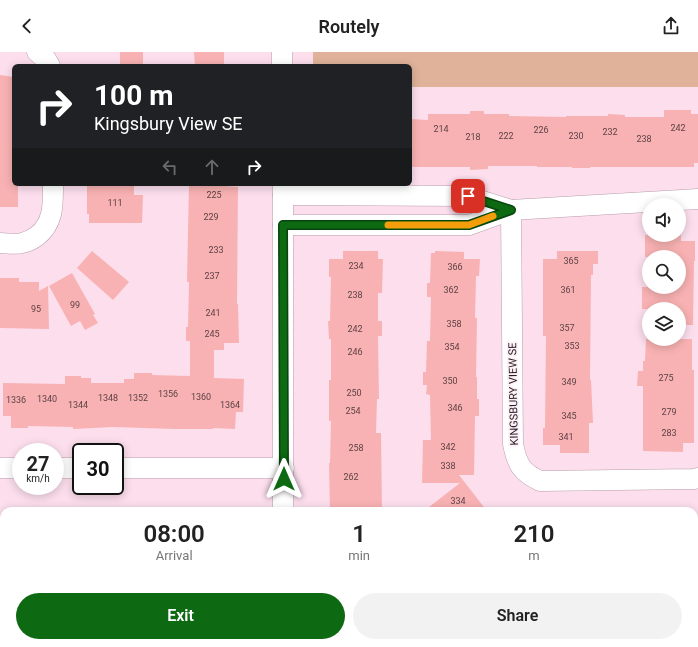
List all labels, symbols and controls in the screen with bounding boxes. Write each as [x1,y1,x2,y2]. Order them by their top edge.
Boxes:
icon: back [16,15,38,37]
icon: share [660,15,682,37]
text: Routely [318,16,380,37]
text: 100 m [94,79,173,112]
icon: right [28,80,80,132]
text: Kingsbury View SE [94,113,243,134]
house number: 242 [670,123,686,133]
house number: 214 [433,124,449,134]
house number: 226 [533,125,549,135]
house number: 232 [602,127,618,137]
house number: 222 [498,131,514,141]
house number: 230 [568,131,584,141]
house number: 218 [465,132,481,142]
house number: 238 [636,134,652,144]
icon: left [159,156,181,178]
icon: ahead [201,156,223,178]
icon: right [243,156,265,178]
pin [451,179,485,213]
icon: arrive [457,185,479,207]
house number: 225 [206,190,222,200]
house number: 111 [107,198,123,208]
map controls [642,198,686,346]
button: sound [642,198,686,242]
house number: 229 [203,212,219,222]
house number: 233 [208,245,224,255]
button: search [642,250,686,294]
house number: 365 [563,256,579,266]
house number: 234 [348,261,364,271]
house number: 366 [447,262,463,272]
house number: 237 [204,271,220,281]
house number: 362 [443,285,459,295]
house number: 361 [560,285,576,295]
house number: 238 [347,290,363,300]
house number: 99 [70,300,80,310]
button: layers [642,302,686,346]
house number: 95 [31,304,41,314]
house number: 241 [205,308,221,318]
house number: 358 [446,319,462,329]
house number: 357 [559,323,575,333]
house number: 242 [347,324,363,334]
house number: 245 [204,329,220,339]
house number: 353 [564,341,580,351]
house number: 354 [444,342,460,352]
street label: KINGSBURY VIEW SE [506,342,521,446]
house number: 246 [347,347,363,357]
house number: 275 [658,373,674,383]
house number: 350 [442,376,458,386]
house number: 349 [561,377,577,387]
house number: 250 [346,388,362,398]
house number: 1356 [158,389,178,399]
house number: 1360 [191,392,211,402]
house number: 1348 [98,393,118,403]
house number: 1352 [128,393,148,403]
house number: 1340 [37,394,57,404]
house number: 1336 [6,395,26,405]
house number: 1344 [68,400,88,410]
house number: 1364 [220,400,240,410]
house number: 346 [447,403,463,413]
house number: 254 [345,406,361,416]
house number: 279 [661,407,677,417]
house number: 345 [561,411,577,421]
house number: 283 [661,428,677,438]
house number: 341 [558,432,574,442]
house number: 342 [440,442,456,452]
speed limit sign: 30 [72,443,124,495]
house number: 258 [348,443,364,453]
text: 27 [27,452,49,476]
position arrow [263,458,305,500]
house number: 338 [440,461,456,471]
house number: 262 [343,472,359,482]
text: km/h [26,473,50,484]
house number: 334 [450,496,466,506]
text: 08:00 [143,520,205,548]
text: 1 [352,520,366,548]
text: 210 [513,520,555,548]
text: Arrival [156,548,193,563]
text: min [348,548,370,563]
text: m [528,548,540,563]
button: Exit [16,593,345,639]
button: Share [353,593,682,639]

